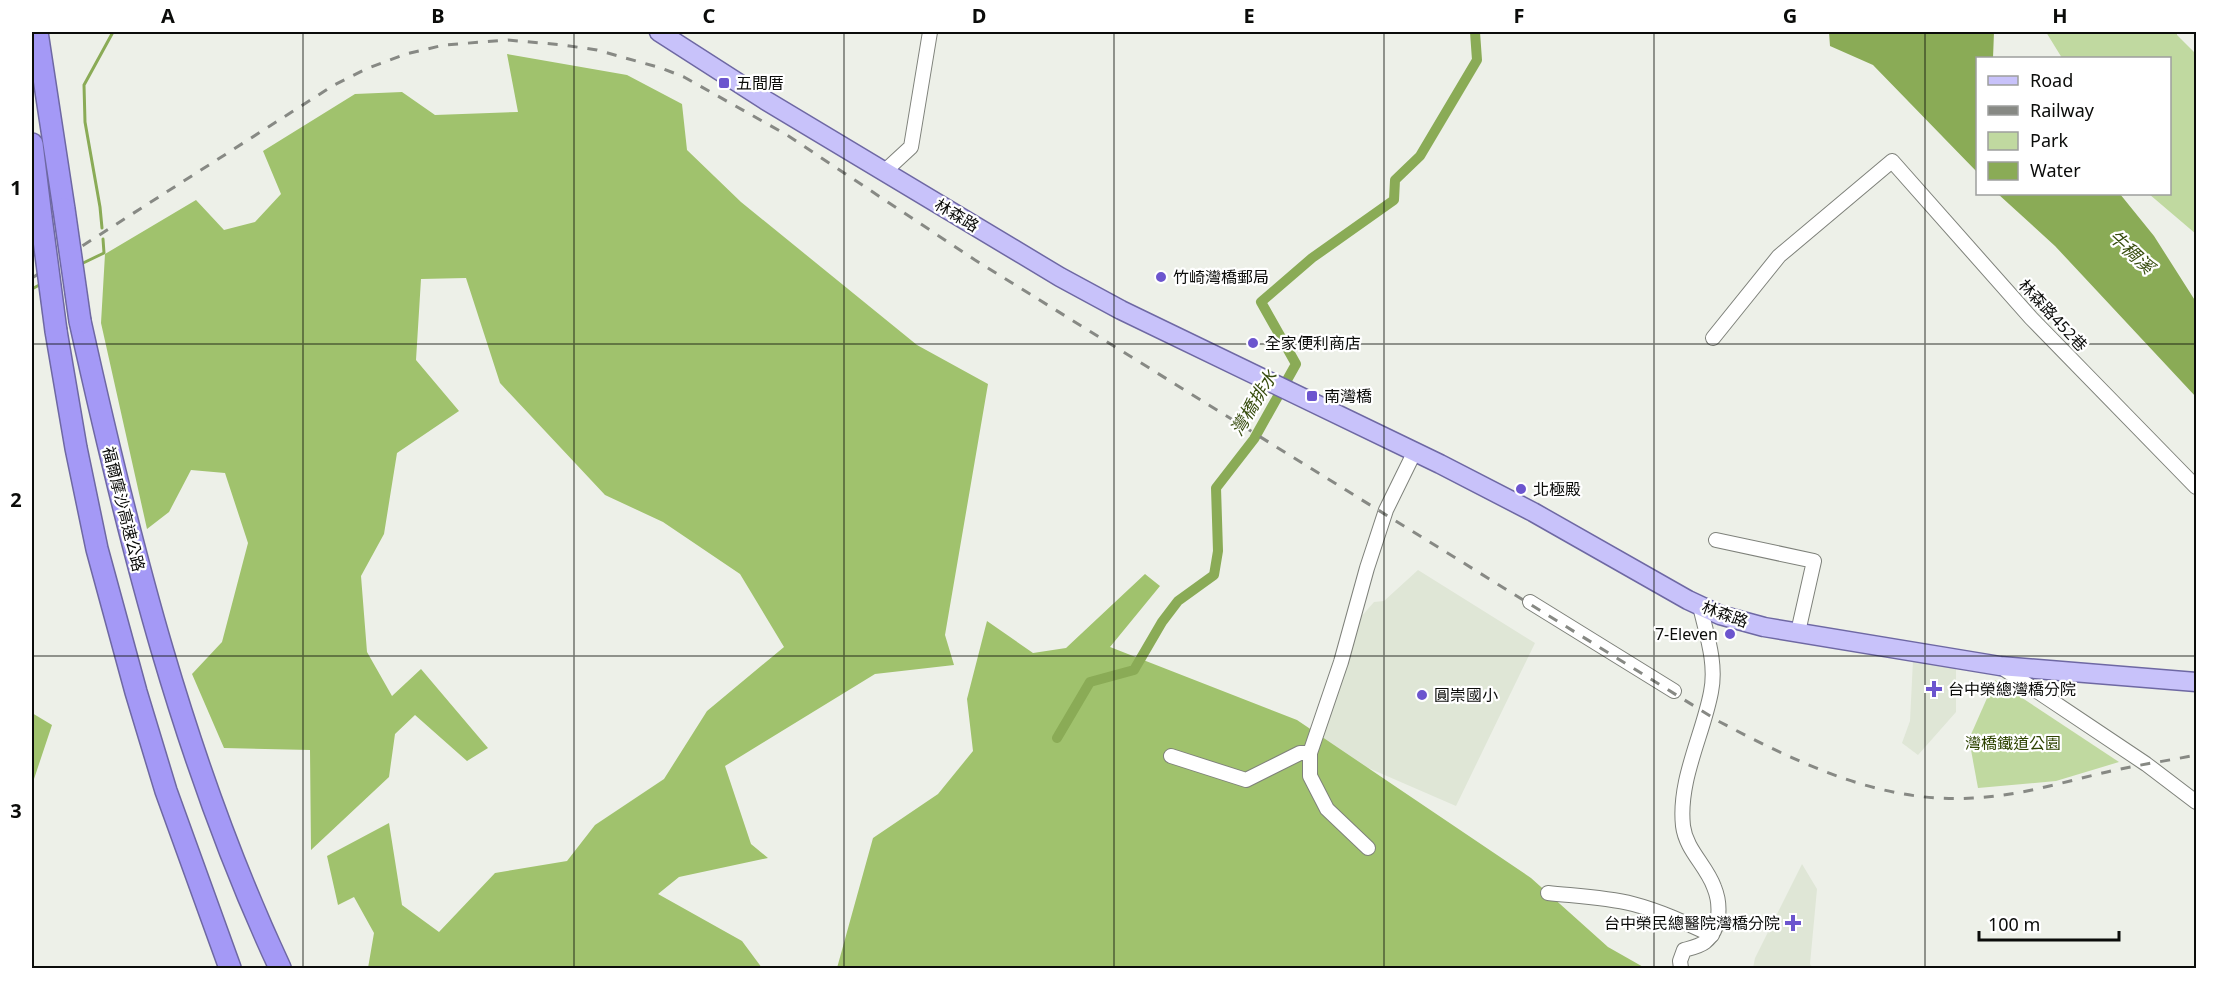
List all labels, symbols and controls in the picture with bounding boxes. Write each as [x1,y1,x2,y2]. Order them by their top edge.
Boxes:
text: A [161,2,175,29]
text: B [431,2,445,29]
text: C [703,2,716,29]
text: D [972,2,986,29]
text: E [1243,2,1255,29]
text: F [1514,2,1524,29]
text: G [1783,2,1797,29]
text: H [2052,2,2068,29]
legend [1976,57,2171,195]
text: Road [2030,68,2073,92]
place label: 五間厝 [736,72,784,94]
marker: 五間厝 [717,76,731,90]
text: Railway [2030,98,2095,122]
text: Park [2030,128,2068,152]
text: Water [2030,158,2081,182]
text: 1 [10,174,22,201]
street label: 林森路 [931,193,983,237]
water label: 牛稠溪 [2104,224,2162,281]
place label: 竹崎灣橋郵局 [1173,266,1269,288]
marker: 竹崎灣橋郵局 [1154,270,1168,284]
street label: 林森路452巷 [2014,274,2092,356]
place label: 全家便利商店 [1265,332,1361,354]
marker: 全家便利商店 [1246,336,1260,350]
water label: 灣橋排水 [1224,365,1282,440]
place label: 南灣橋 [1324,385,1372,407]
marker: 南灣橋 [1305,389,1319,403]
street label: 福爾摩沙高速公路 [98,444,150,574]
place label: 北極殿 [1533,478,1581,500]
marker: 北極殿 [1514,482,1528,496]
text: 2 [10,486,22,513]
street label: 林森路 [1699,595,1751,633]
place label: 7-Eleven [1655,623,1718,645]
marker: 7-Eleven [1723,627,1737,641]
place label: 台中榮總灣橋分院 [1948,678,2076,700]
marker: 台中榮總灣橋分院 [1925,680,1943,698]
place label: 圓崇國小 [1434,684,1498,706]
marker: 圓崇國小 [1415,688,1429,702]
park label: 灣橋鐵道公園 [1965,732,2061,754]
text: 3 [10,797,22,824]
scale bar [1979,904,2118,942]
place label: 台中榮民總醫院灣橋分院 [1604,912,1780,934]
text: 100 m [1988,912,2040,936]
marker: 台中榮民總醫院灣橋分院 [1784,914,1802,932]

